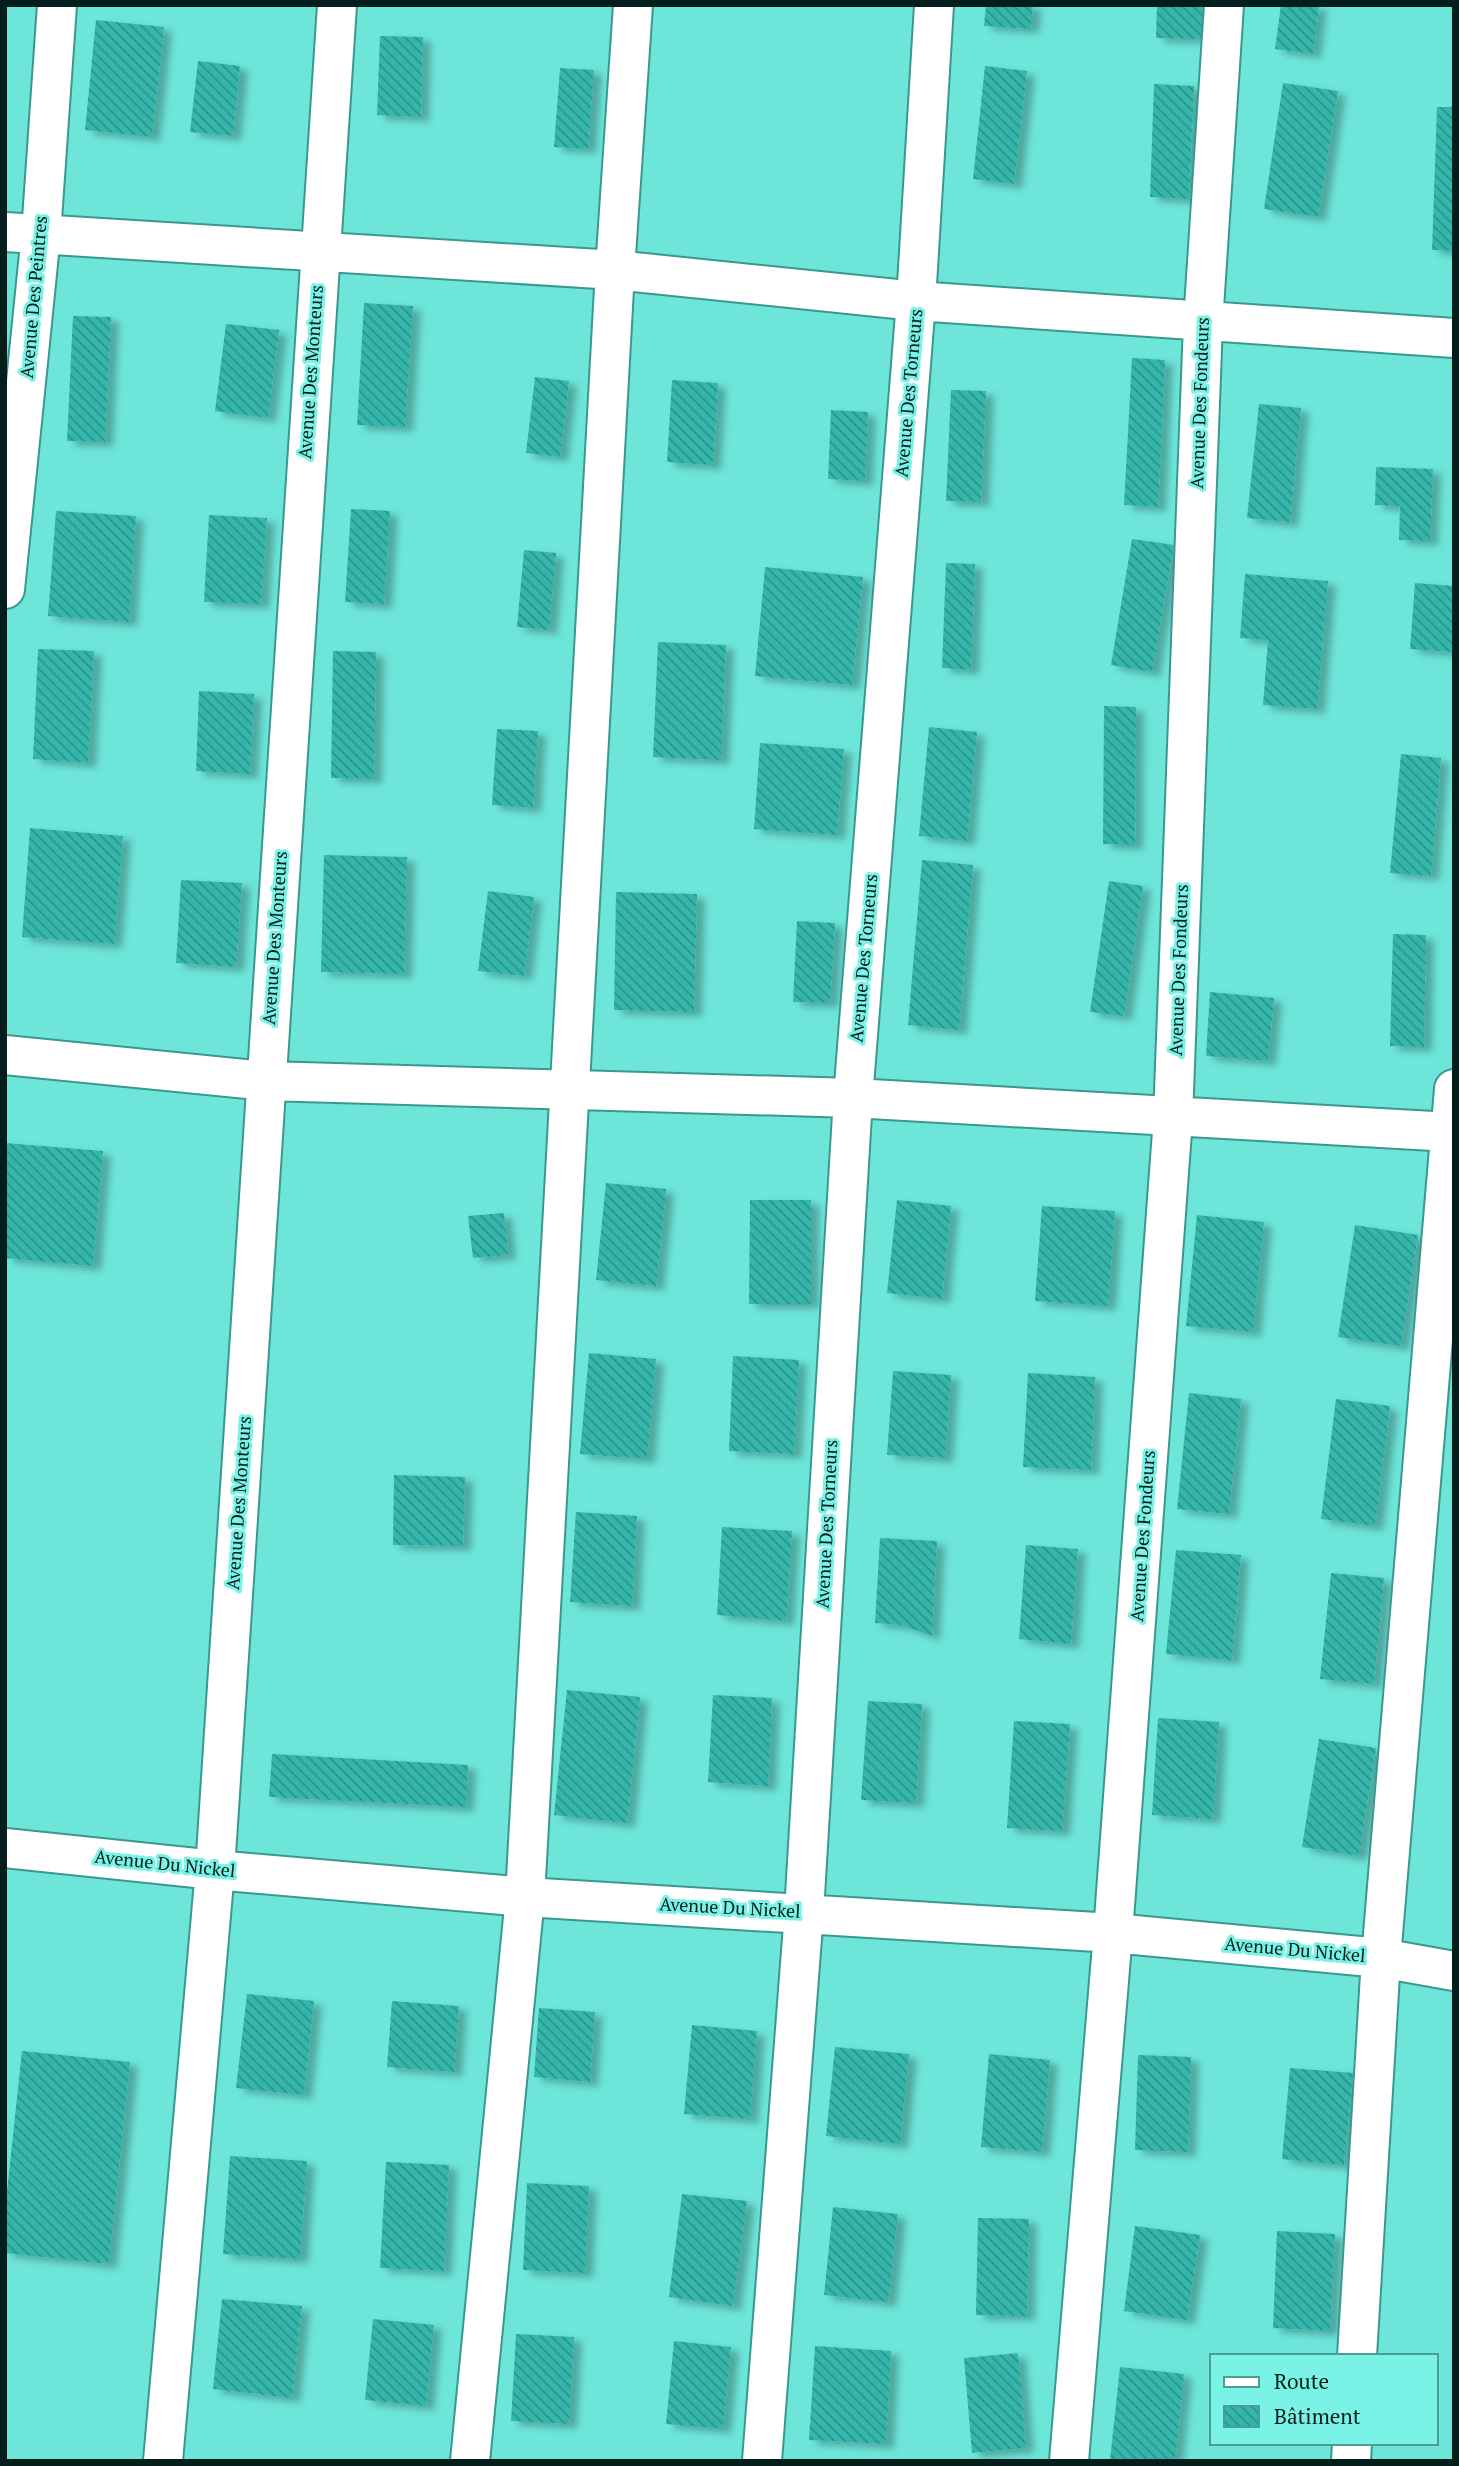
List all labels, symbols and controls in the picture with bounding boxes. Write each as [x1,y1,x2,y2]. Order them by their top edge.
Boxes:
street label: Avenue Des Peintres [14,215,52,379]
street label: Avenue Des Monteurs [292,284,328,460]
street label: Avenue Des Torneurs [889,308,927,478]
street label: Avenue Des Fondeurs [1184,317,1214,489]
street label: Avenue Des Monteurs [256,850,292,1026]
street label: Avenue Des Torneurs [844,873,882,1043]
street label: Avenue Des Fondeurs [1163,884,1193,1056]
street label: Avenue Des Monteurs [220,1415,256,1591]
street label: Avenue Des Torneurs [810,1439,842,1609]
street label: Avenue Des Fondeurs [1124,1449,1160,1622]
street label: Avenue Du Nickel [94,1844,237,1882]
street label: Avenue Du Nickel [659,1891,801,1923]
street label: Avenue Du Nickel [1224,1931,1367,1967]
legend [1210,2354,1438,2445]
text: Route [1274,2367,1329,2395]
text: Bâtiment [1274,2402,1361,2430]

